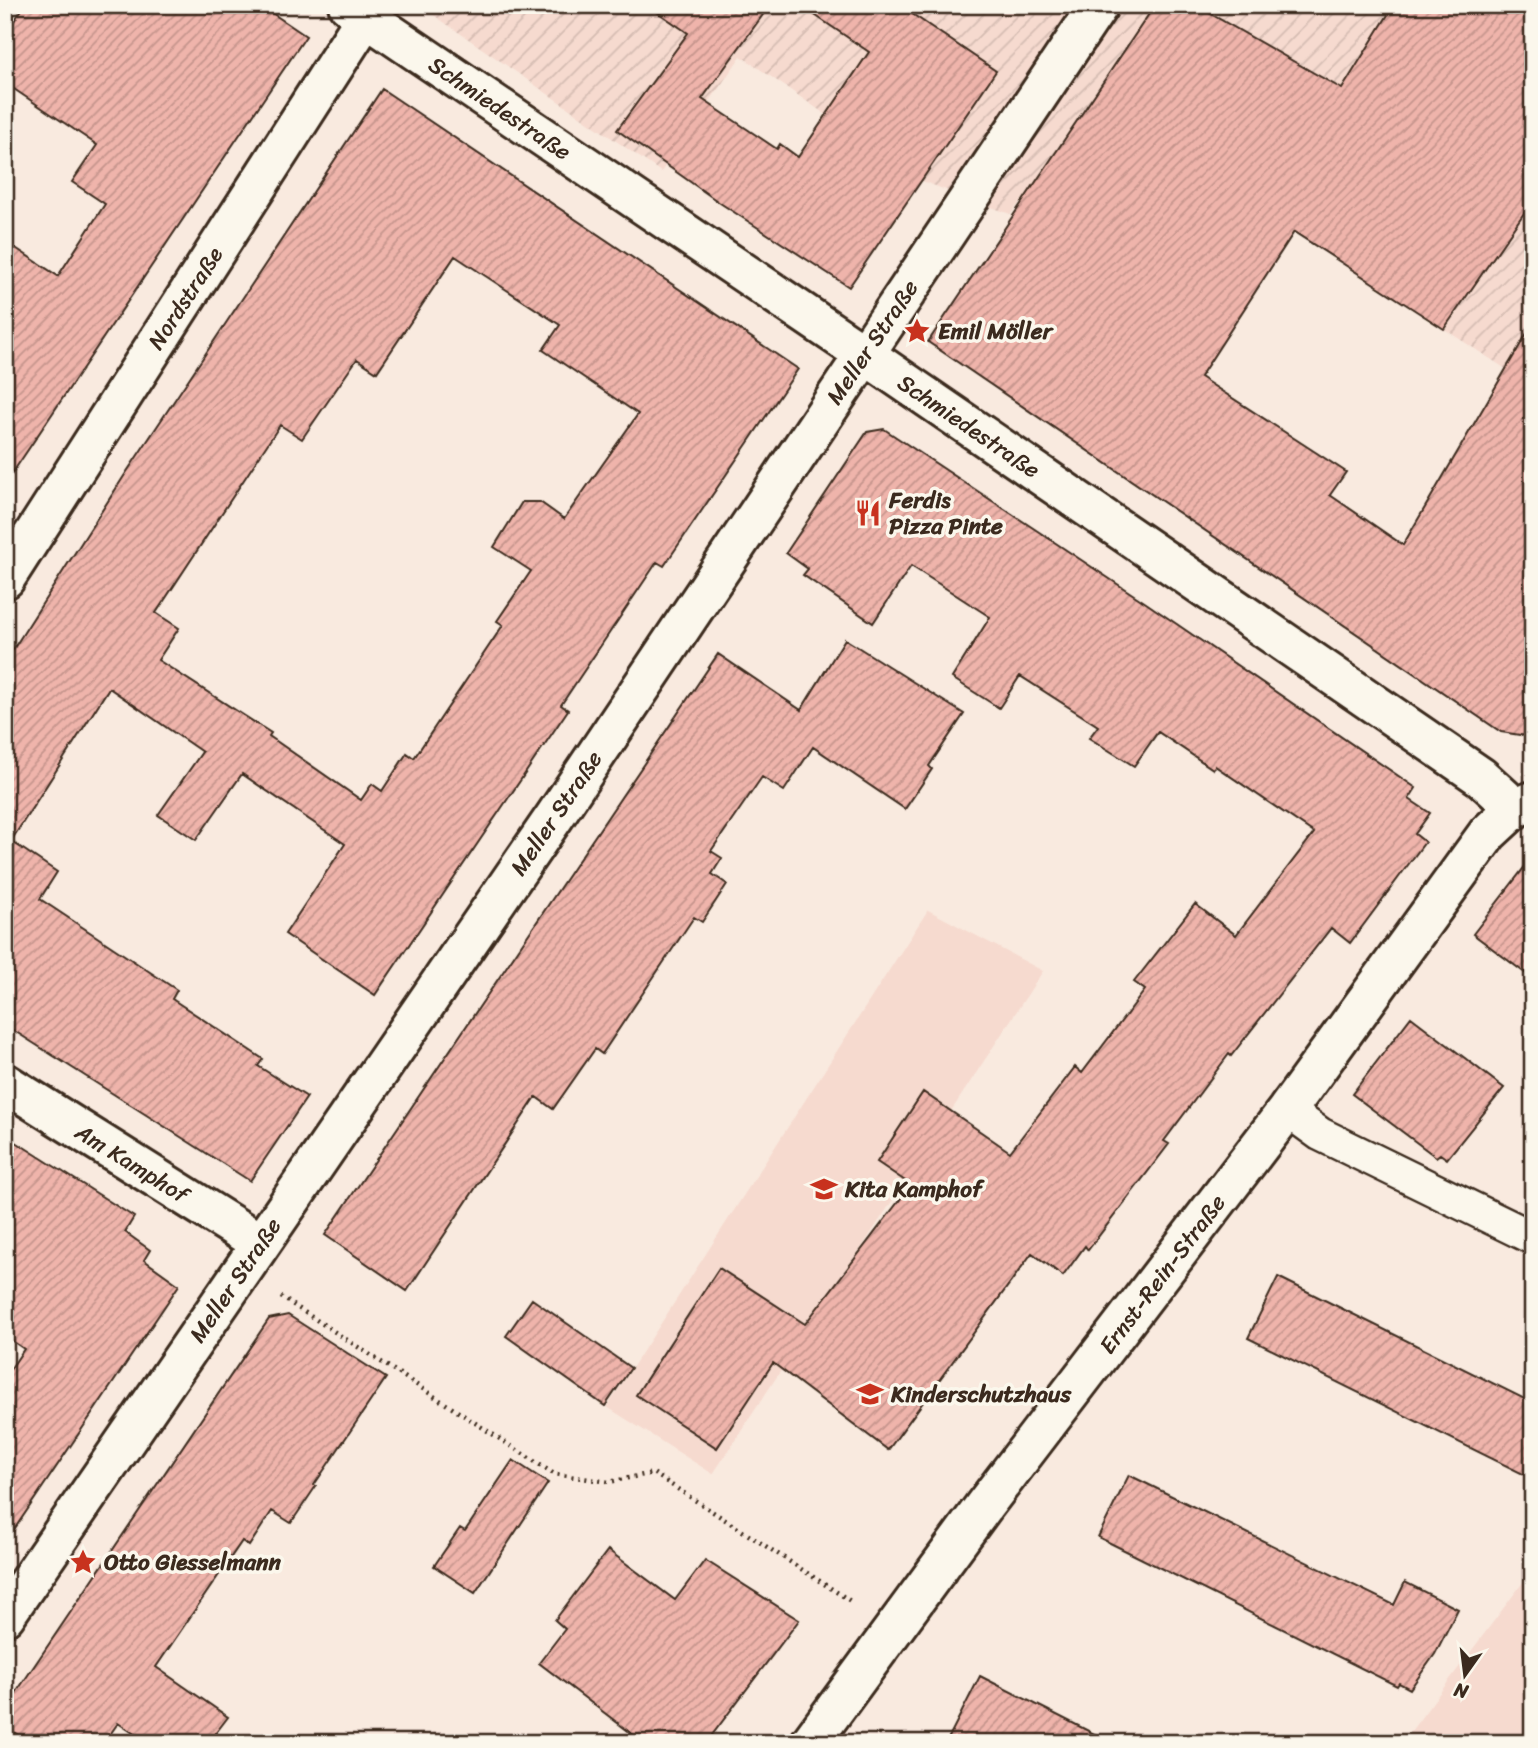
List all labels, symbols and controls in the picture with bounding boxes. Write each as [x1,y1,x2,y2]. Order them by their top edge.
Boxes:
street label: Schmiedestraße [420,45,580,172]
street label: Nordstraße [136,238,234,358]
street label: Meller Straße [815,271,930,413]
place label: Emil Möller [938,311,1055,352]
place icon: Emil Möller [902,316,932,346]
street label: Schmiedestraße [889,363,1049,490]
place label: Ferdis Pizza Pinte [888,480,1003,547]
restaurant icon: Ferdis Pizza Pinte [853,498,883,528]
street label: Meller Straße [499,742,614,884]
street label: Am Kamphof [66,1112,199,1216]
place label: Kita Kamphof [844,1169,985,1210]
school or university icon: Kita Kamphof [809,1174,839,1204]
street label: Ernst-Rein-Straße [1088,1185,1237,1363]
street label: Meller Straße [178,1209,293,1351]
place label: Kinderschutzhaus [890,1374,1072,1415]
school or university icon: Kinderschutzhaus [855,1379,885,1409]
place label: Otto Giesselmann [104,1542,281,1583]
place icon: Otto Giesselmann [68,1547,98,1577]
north arrow [1430,1640,1500,1710]
text: N [1450,1673,1472,1709]

